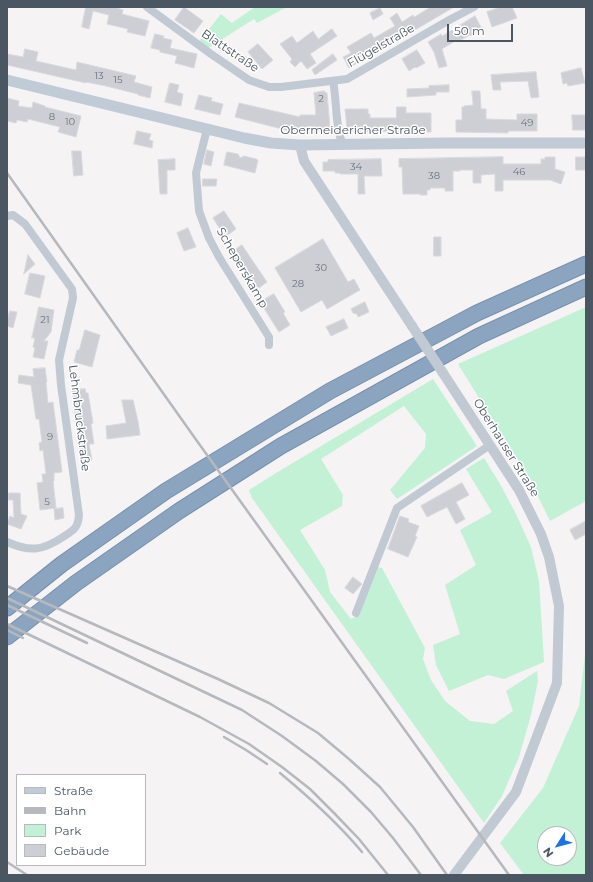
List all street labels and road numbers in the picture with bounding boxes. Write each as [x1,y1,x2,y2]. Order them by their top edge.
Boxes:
street label: Flügelstraße [345,21,417,71]
street label: Blattstraße [198,26,262,76]
street label: Obermeidericher Straße [280,123,426,137]
street label: Scheperskamp [213,225,271,311]
street label: Lehmbruckstraße [65,364,93,472]
street label: Oberhauser Straße [470,396,542,500]

